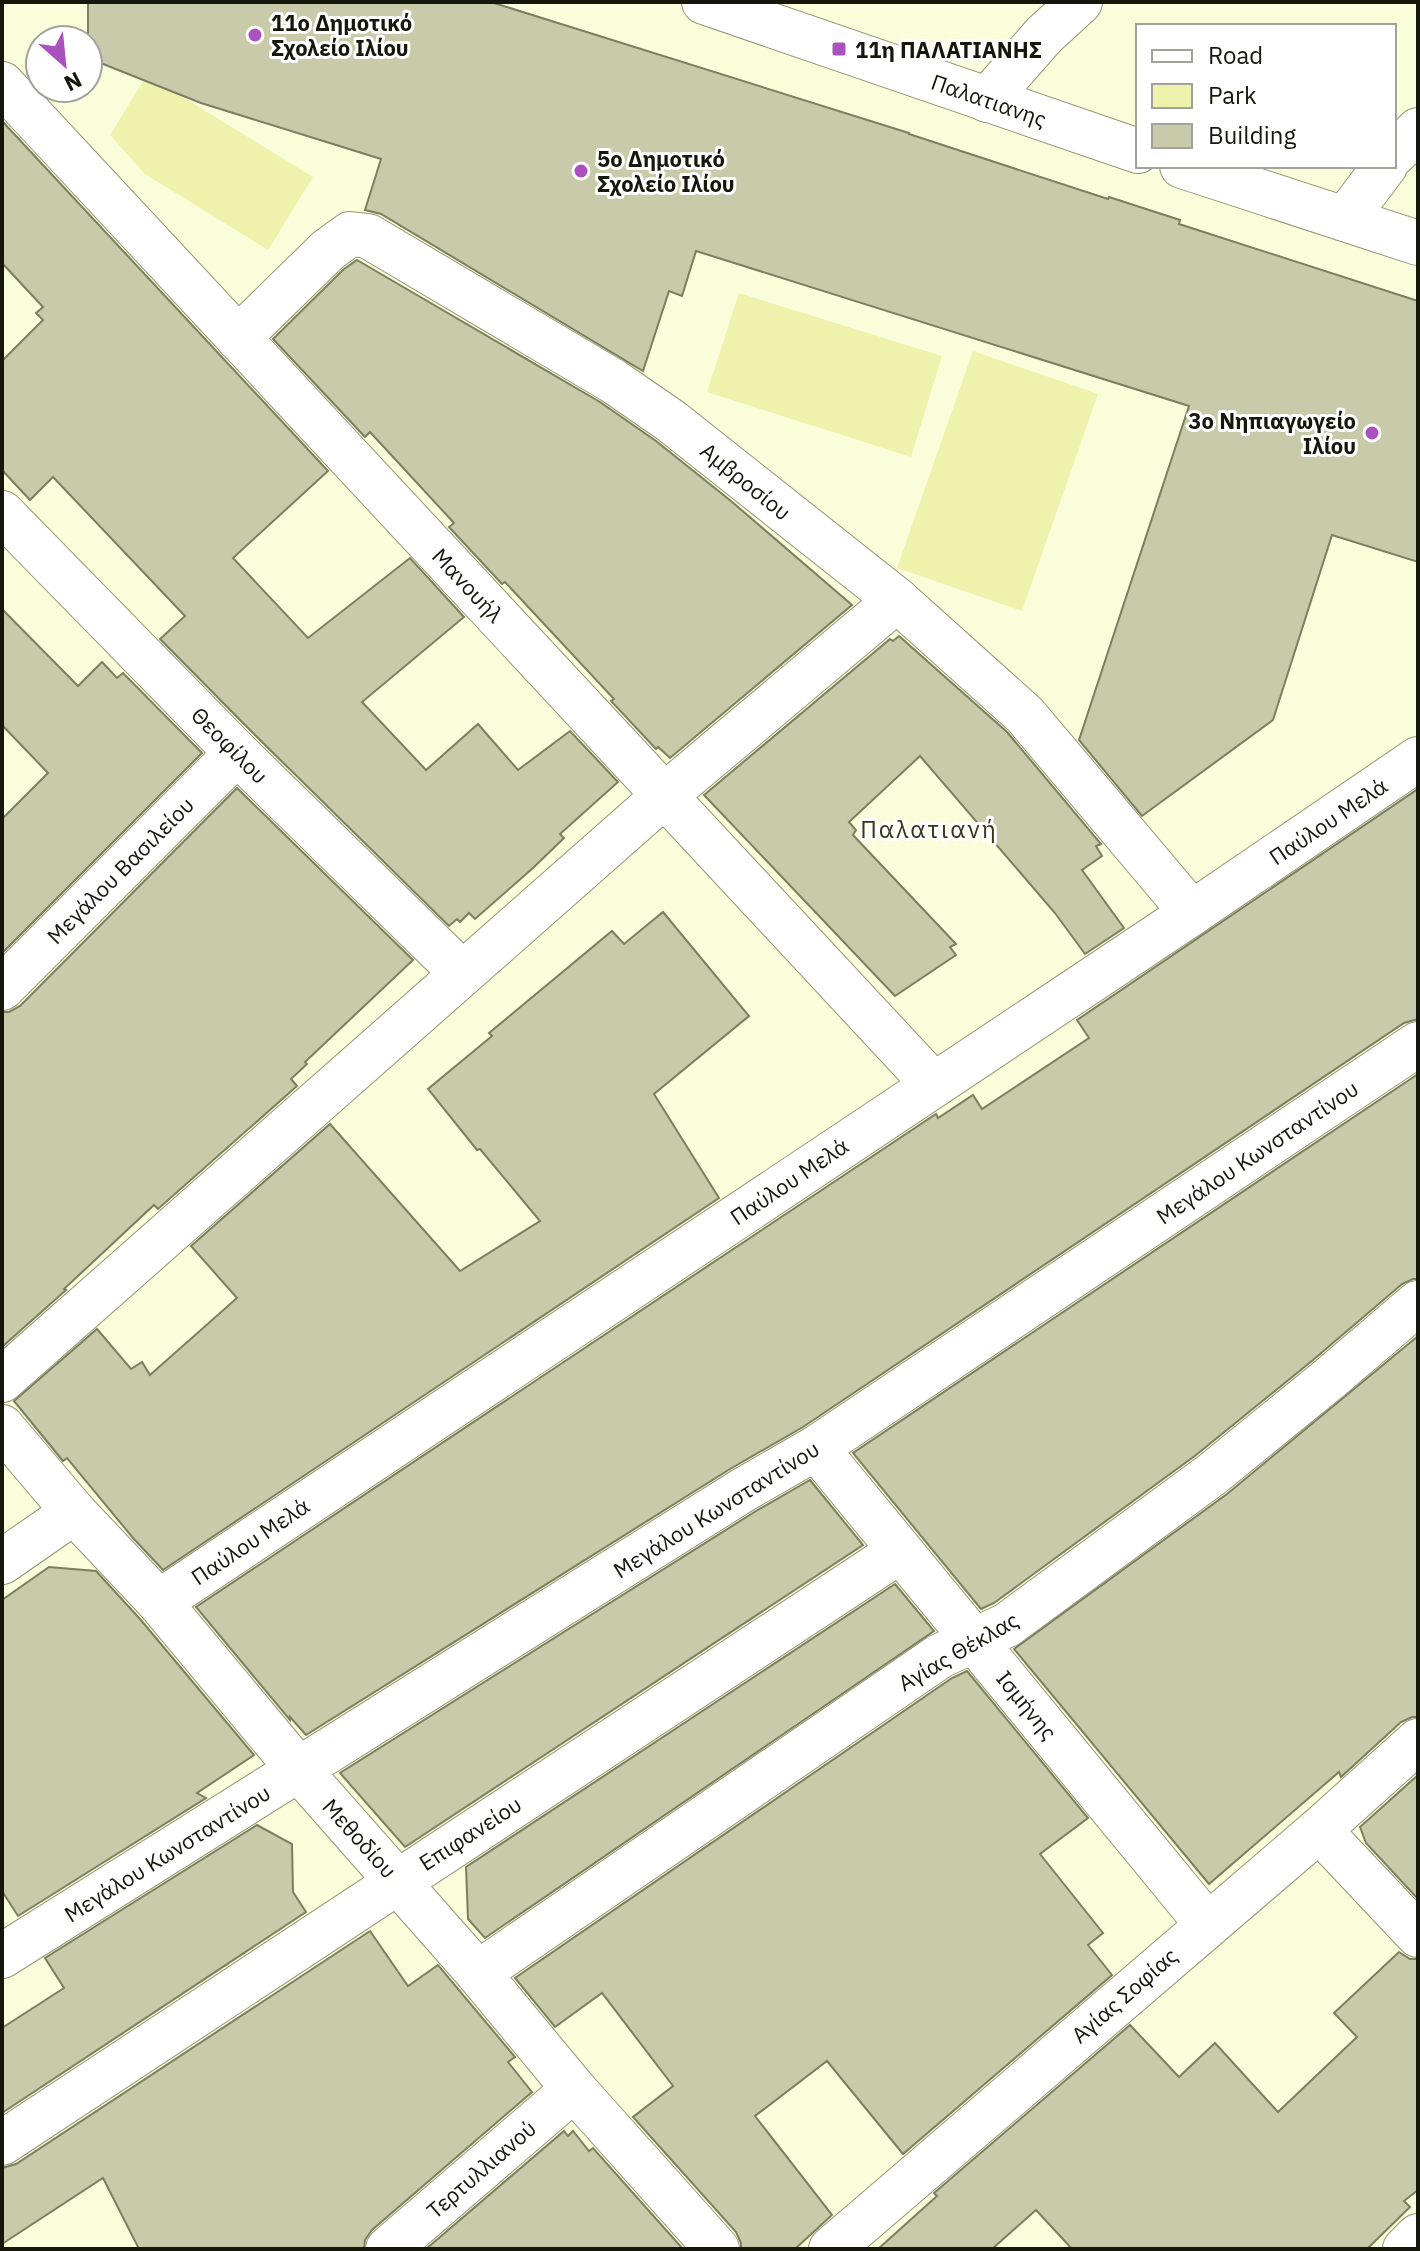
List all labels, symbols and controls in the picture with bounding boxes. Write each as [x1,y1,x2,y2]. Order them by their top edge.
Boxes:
place label: 11ο Δημοτικό Σχολείο Ιλίου [271,8,412,62]
north arrow [24,24,104,104]
legend [1136,24,1396,168]
marker: 11ο Δημοτικό Σχολείο Ιλίου [246,26,264,44]
place label: 11η ΠΑΛΑΤΙΑΝΗΣ [855,35,1042,64]
text: Road [1208,39,1263,71]
marker: 11η ΠΑΛΑΤΙΑΝΗΣ [830,40,848,58]
text: N [60,66,87,99]
street label: Παλατιανης [927,67,1051,133]
text: Park [1208,79,1257,111]
text: Building [1208,119,1296,151]
place label: 5ο Δημοτικό Σχολείο Ιλίου [597,144,735,198]
marker: 5ο Δημοτικό Σχολείο Ιλίου [572,162,590,180]
place label: 3ο Νηπιαγωγείο Ιλίου [1188,406,1356,460]
marker: 3ο Νηπιαγωγείο Ιλίου [1363,424,1381,442]
street label: Αμβροσίου [695,436,797,526]
street label: Μανουήλ [426,542,510,629]
street label: Θεοφίλου [185,700,275,790]
street label: Παύλου Μελά [1263,771,1393,871]
street label: Μεγάλου Βασιλείου [40,790,200,950]
district label: Παλατιανή [860,813,998,845]
street label: Μεγάλου Κωνσταντίνου [1150,1074,1364,1230]
street label: Παύλου Μελά [724,1131,854,1231]
street label: Μεγάλου Κωνσταντίνου [608,1434,824,1584]
street label: Παύλου Μελά [185,1491,315,1591]
street label: Αγίας Θέκλας [892,1605,1024,1697]
street label: Ισμήνης [990,1664,1064,1746]
street label: Μεγάλου Κωνσταντίνου [59,1778,275,1928]
street label: Επιφανείου [413,1789,527,1877]
street label: Μεθοδίου [317,1792,403,1884]
street label: Αγίας Σοφίας [1065,1941,1183,2049]
street label: Τερτυλλιανού [420,2113,542,2225]

